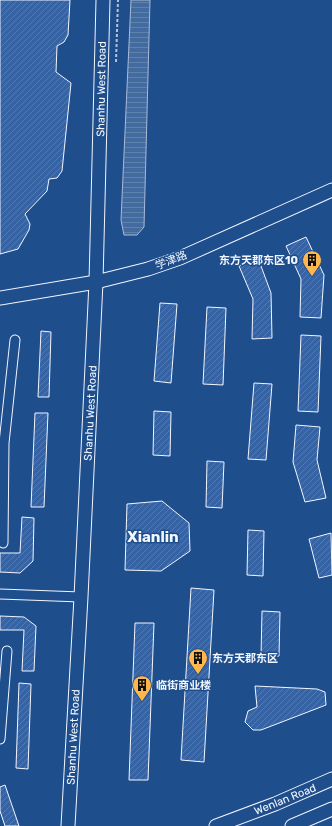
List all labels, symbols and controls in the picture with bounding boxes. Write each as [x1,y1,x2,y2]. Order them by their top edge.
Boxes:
street label: Shanhu West Road [94,41,109,137]
street label: 学津路 [153,248,189,272]
building icon: 东方天郡东区10 [301,249,323,277]
place label: 东方天郡东区10 [219,254,298,267]
street label: Shanhu West Road [82,365,99,461]
district label: Xianlin [127,528,179,546]
building icon: 东方天郡东区 [187,647,209,675]
place label: 东方天郡东区 [212,652,278,665]
building icon: 临街商业楼 [131,674,153,702]
place label: 临街商业楼 [156,679,211,692]
street label: Shanhu West Road [65,689,82,785]
street label: Wenlan Road [252,781,318,818]

